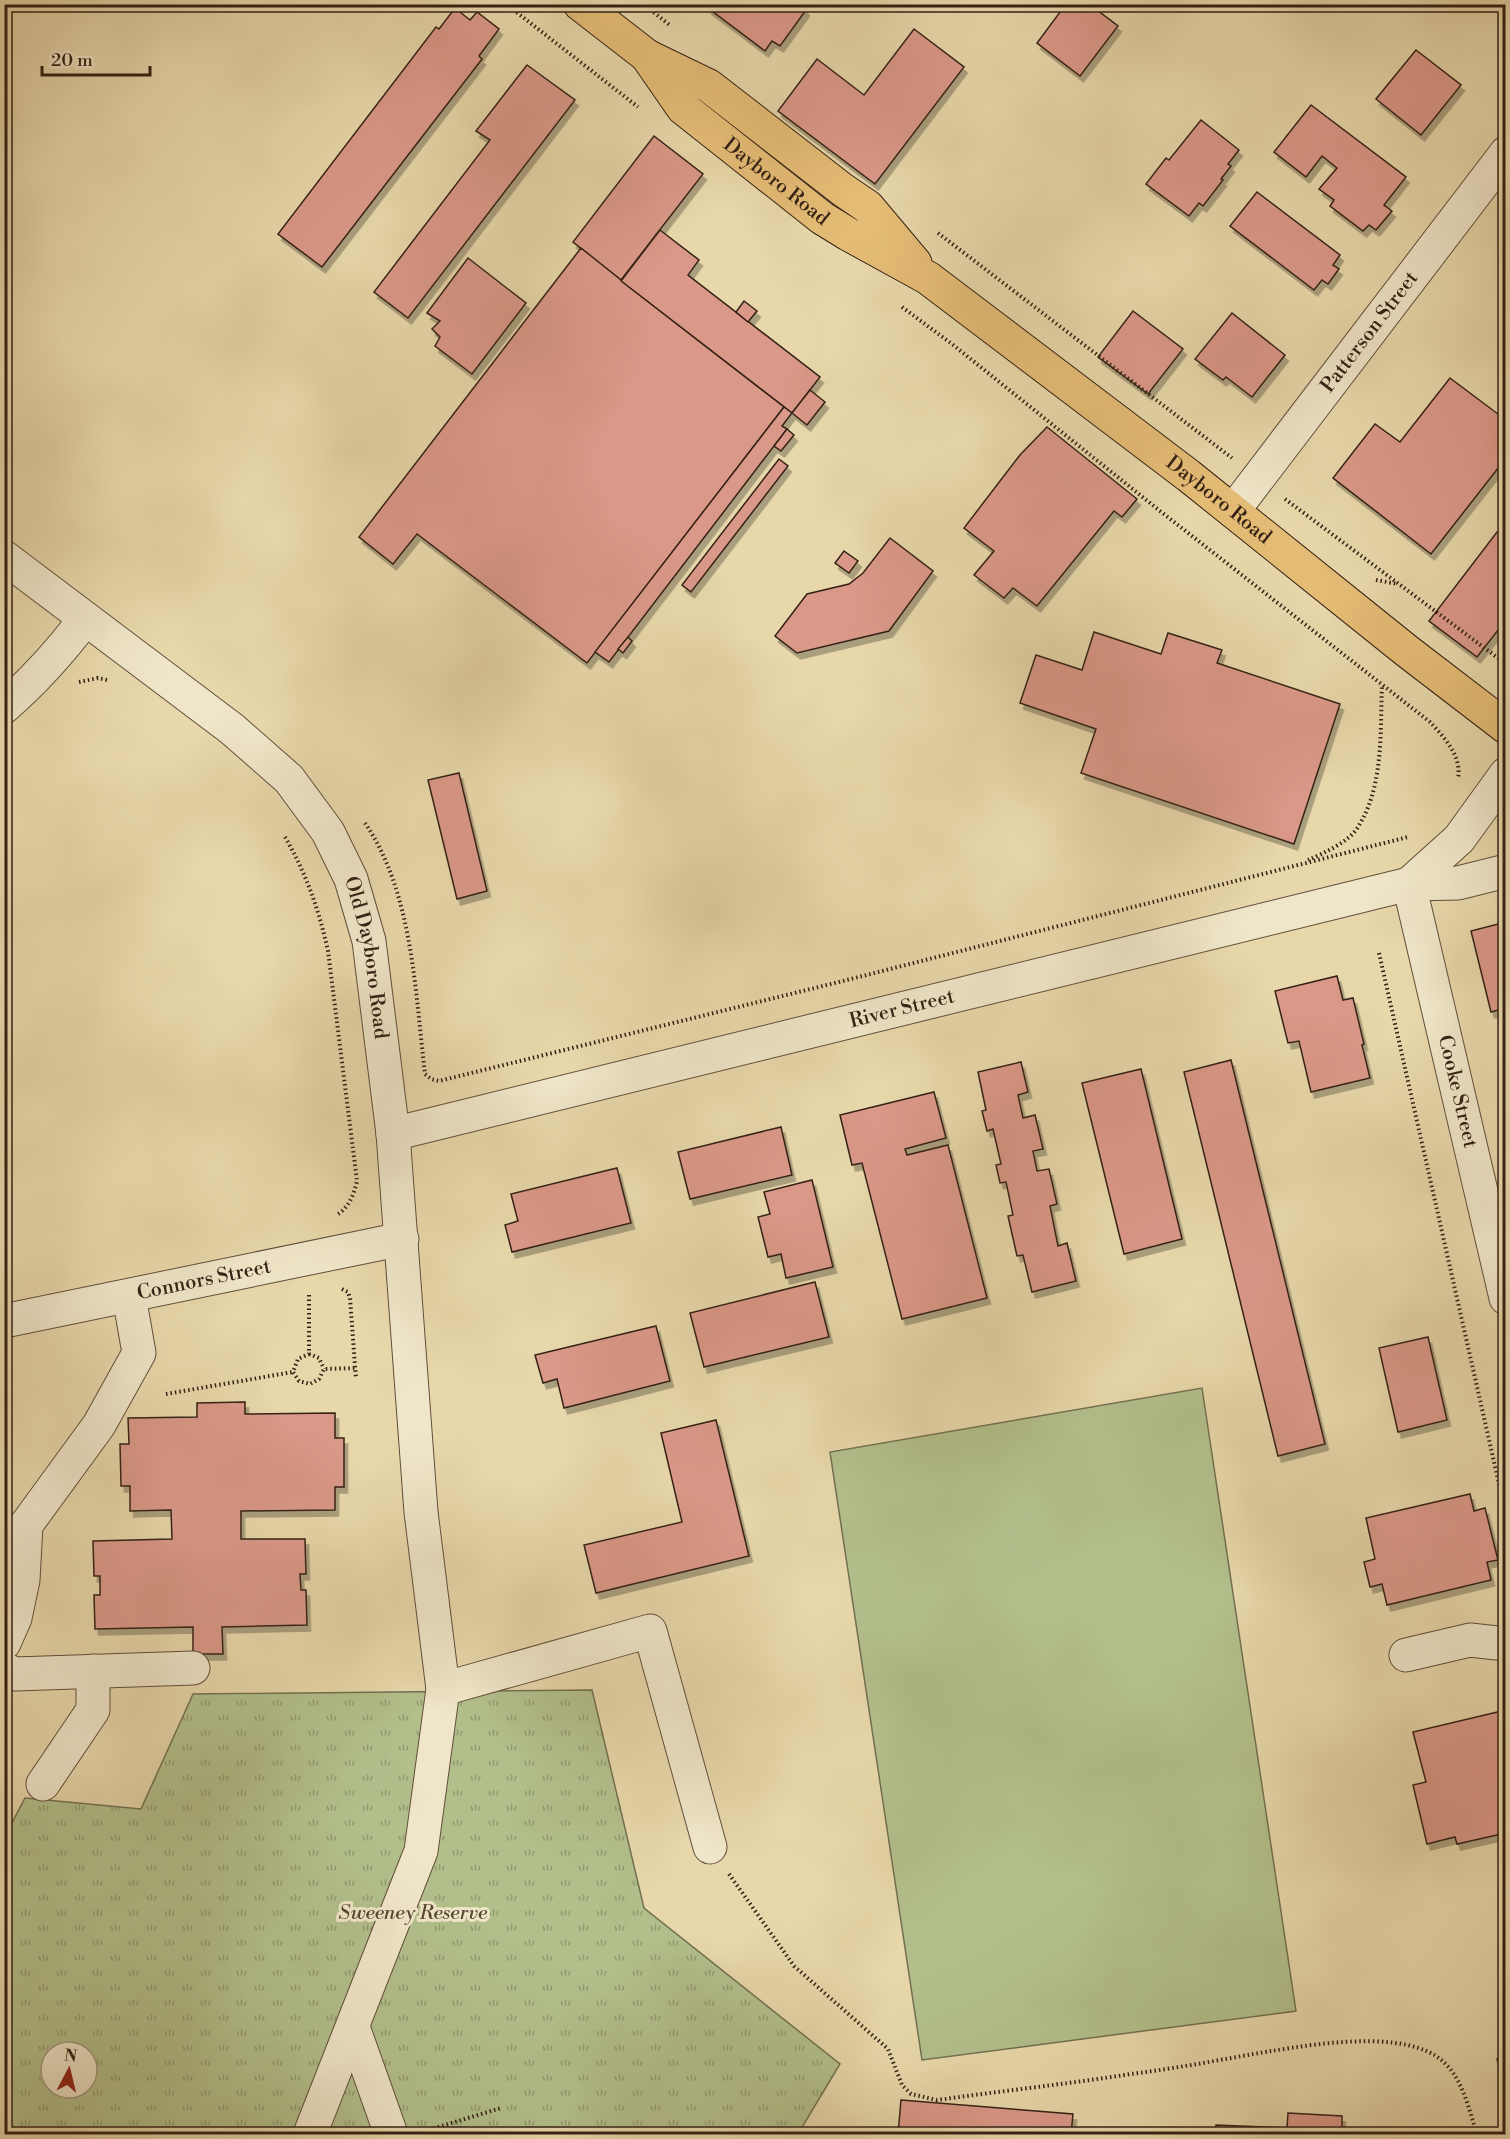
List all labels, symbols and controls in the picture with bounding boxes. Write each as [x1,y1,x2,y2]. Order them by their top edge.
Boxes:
scale bar [42,39,150,77]
text: 20 m [51,49,93,72]
street label: Dayboro Road [718,132,835,232]
street label: Patterson Street [1315,266,1424,398]
street label: Dayboro Road [1161,450,1277,550]
street label: Old Dayboro Road [338,873,394,1041]
street label: River Street [847,984,957,1034]
street label: Cooke Street [1432,1032,1483,1150]
street label: Connors Street [135,1254,273,1306]
park label: Sweeney Reserve [339,1901,488,1926]
north arrow [39,2040,99,2100]
text: N [63,2045,79,2067]

